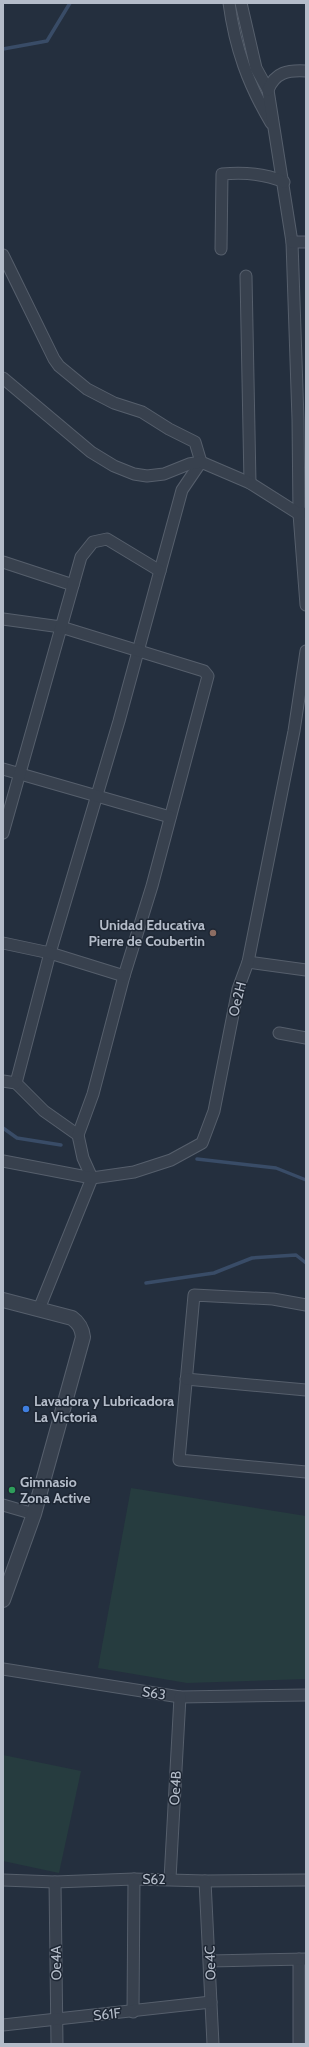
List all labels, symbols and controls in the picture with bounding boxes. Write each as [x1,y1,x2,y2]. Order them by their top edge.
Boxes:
place label: Unidad Educativa Pierre de Coubertin [89,916,205,950]
marker: Unidad Educativa Pierre de Coubertin [208,928,218,938]
street label: Oe2H [224,980,250,1018]
place label: Lavadora y Lubricadora La Victoria [34,1392,174,1426]
marker: Lavadora y Lubricadora La Victoria [21,1404,31,1414]
place label: Gimnasio Zona Active [20,1473,90,1507]
marker: Gimnasio Zona Active [7,1485,17,1495]
street label: S63 [141,1682,167,1704]
street label: Oe4B [165,1770,185,1806]
street label: S62 [142,1870,166,1888]
street label: Oe4A [47,1945,65,1980]
street label: Oe4C [200,1945,220,1981]
street label: S61F [92,2004,122,2024]

